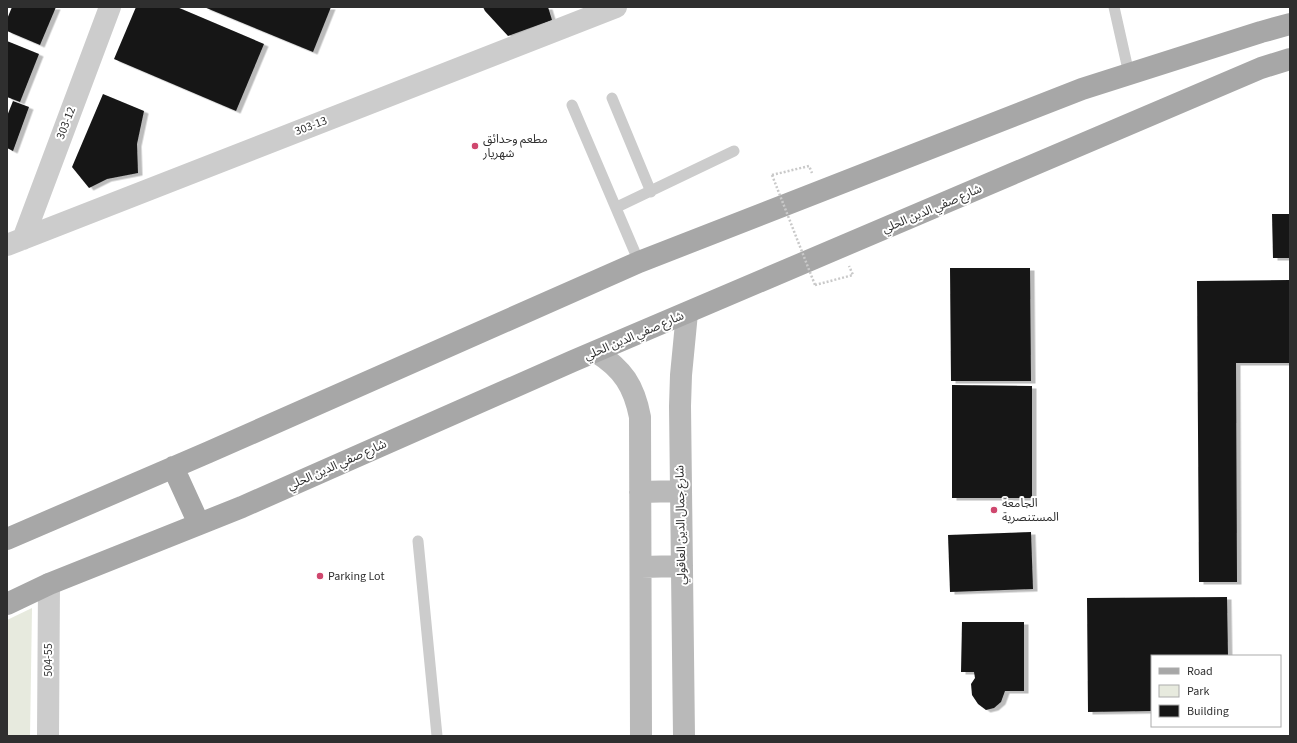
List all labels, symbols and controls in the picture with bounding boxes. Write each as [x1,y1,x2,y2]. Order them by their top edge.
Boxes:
street label: 303-12 [52,104,80,142]
street label: 303-13 [292,112,330,140]
place label: مطعم وحدائق شهريار [482,131,548,162]
marker: مطعم وحدائق شهريار [470,141,480,151]
street label: شارع صفي الدين الحلي [879,180,985,238]
street label: شارع صفي الدين الحلي [581,307,687,365]
street label: شارع صفي الدين الحلي [285,435,390,495]
street label: شارع جمال الدين العاقولي [671,465,691,585]
place label: الجامعة المستنصرية [1002,495,1059,526]
marker: الجامعة المستنصرية [989,505,999,515]
place label: Parking Lot [328,568,384,585]
marker: Parking Lot [315,571,325,581]
street label: 504-55 [40,643,57,677]
legend [1151,655,1281,727]
text: Road [1187,663,1213,680]
text: Park [1187,683,1209,700]
text: Building [1187,703,1229,720]

